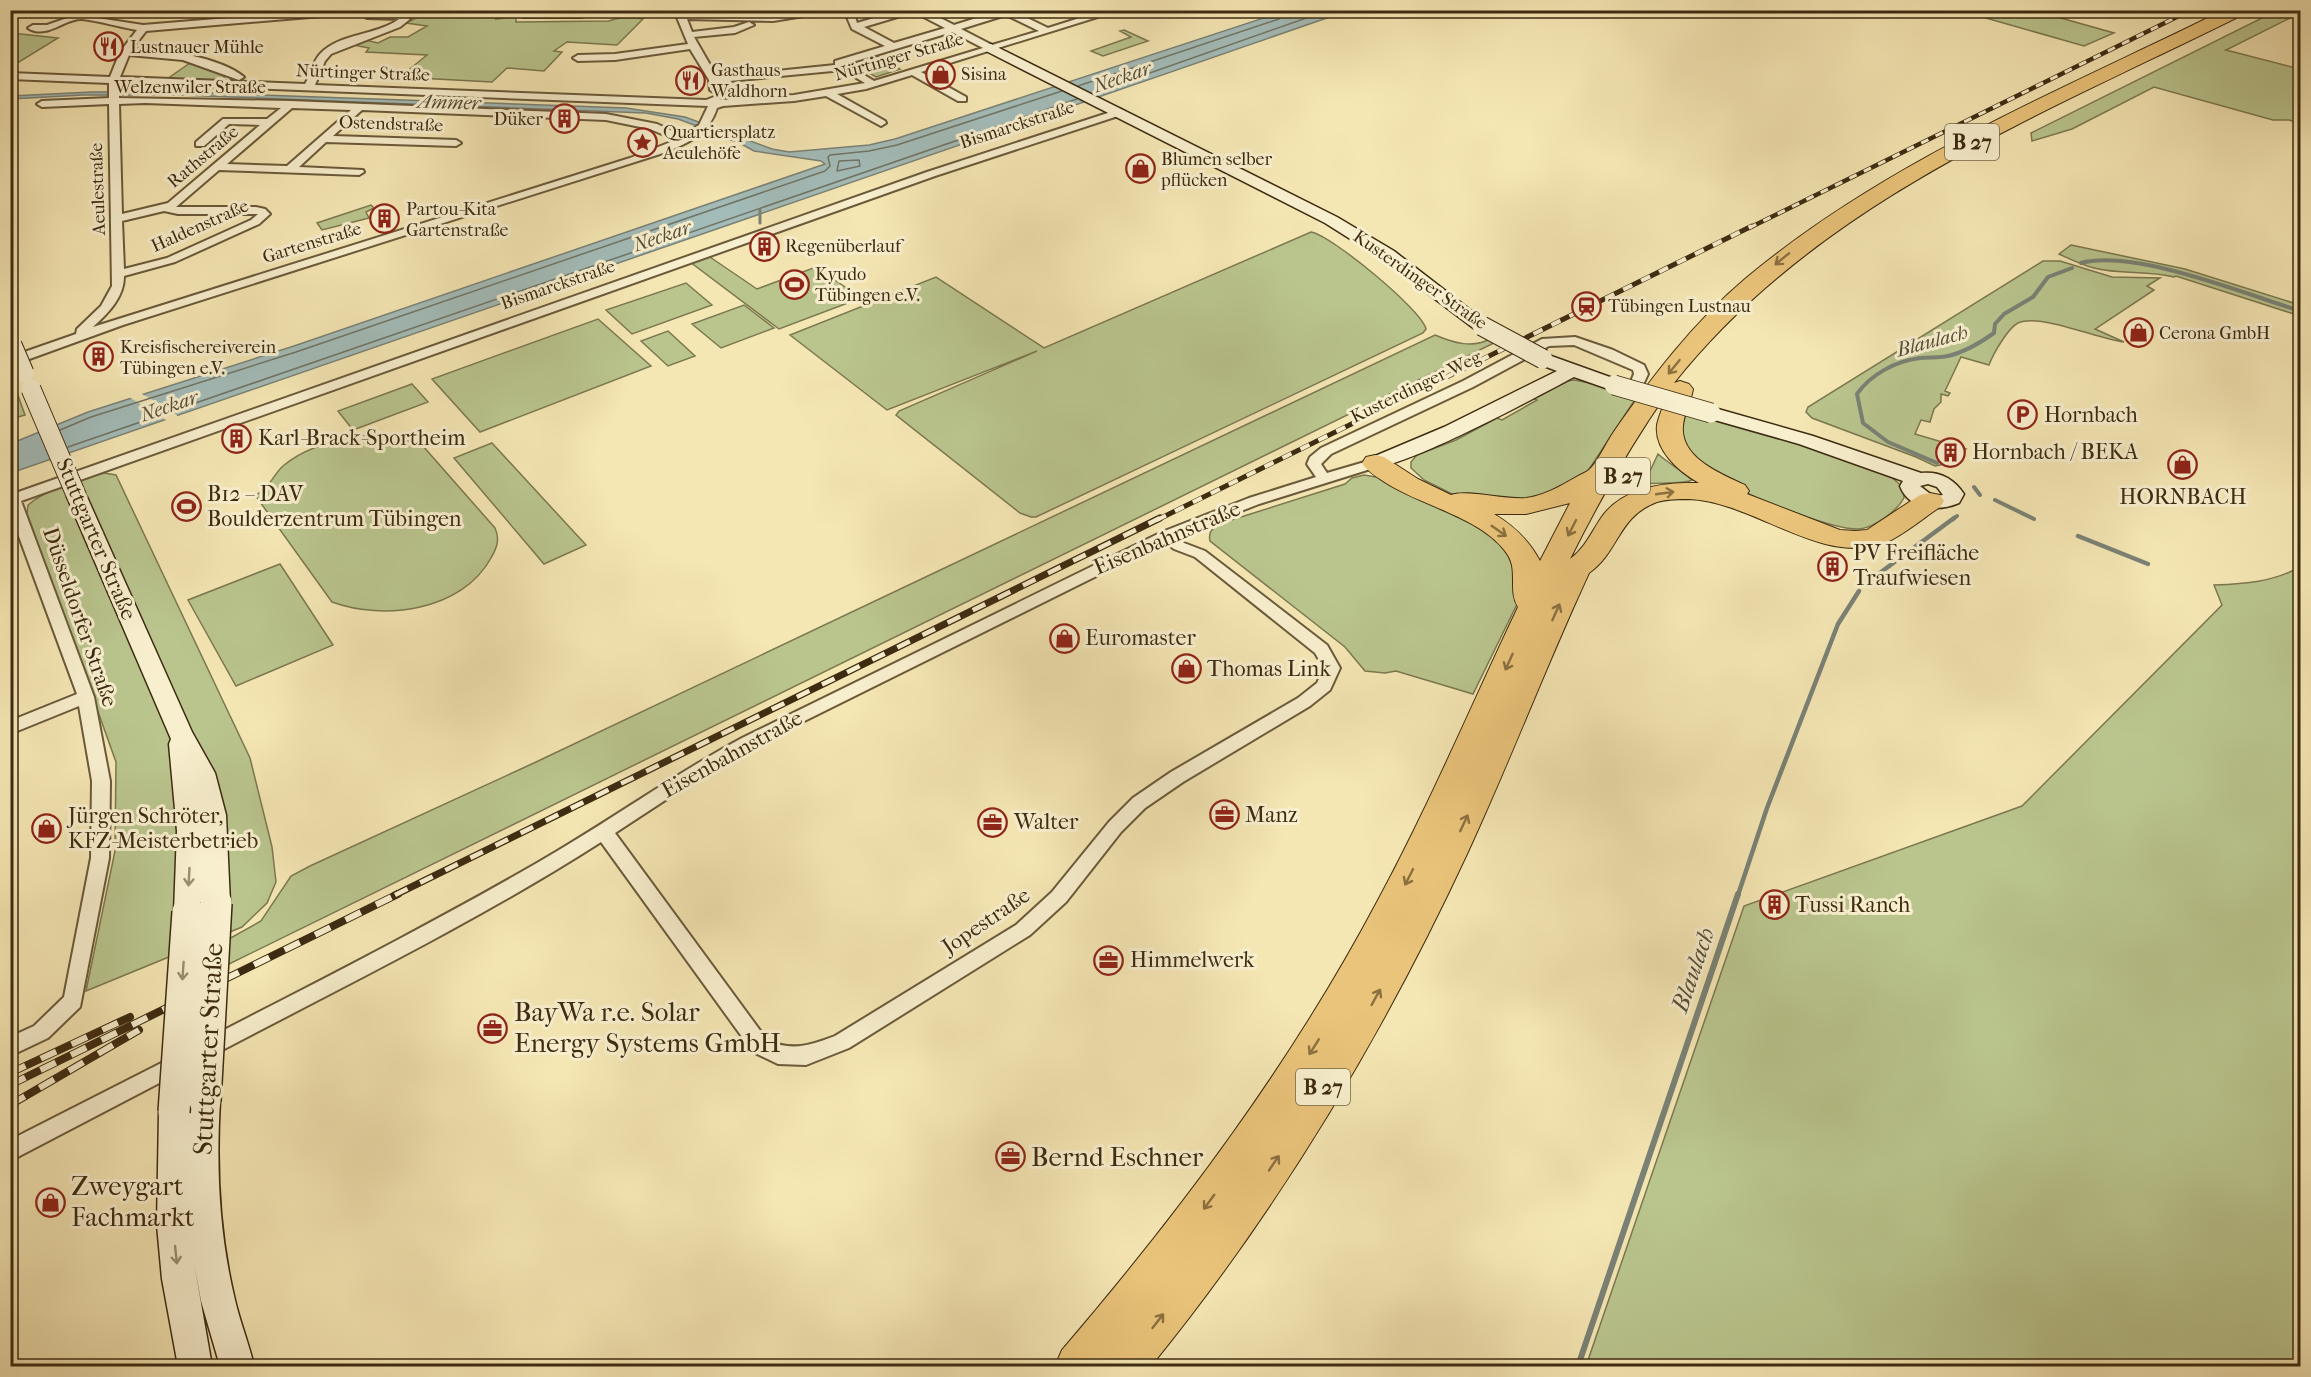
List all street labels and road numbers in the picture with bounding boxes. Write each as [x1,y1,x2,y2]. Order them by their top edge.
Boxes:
street label: Nürtinger Straße [832,28,966,86]
street label: Nürtinger Straße [296,60,430,86]
street label: Welzenwiler Straße [113,77,266,98]
street label: Bismarckstraße [957,97,1077,153]
street label: Ostendstraße [339,112,444,136]
street label: Rathstraße [163,121,243,193]
road number: B 27 [1945,124,1999,160]
street label: Aeulestraße [86,142,110,236]
street label: Haldenstraße [148,195,252,257]
street label: Gartenstraße [260,218,364,268]
street label: Kusterdinger Straße [1349,226,1491,334]
street label: Bismarckstraße [498,256,618,314]
street label: Kusterdinger Weg [1347,346,1485,428]
street label: Stuttgarter Straße [50,454,142,624]
road number: B 27 [1596,458,1650,494]
street label: Eisenbahnstraße [1090,495,1244,581]
street label: Düsseldorfer Straße [37,524,123,710]
street label: Eisenbahnstraße [657,705,807,803]
street label: Jopestraße [936,882,1035,961]
street label: Stuttgarter Straße [186,942,230,1156]
road number: B 27 [1296,1069,1350,1105]

